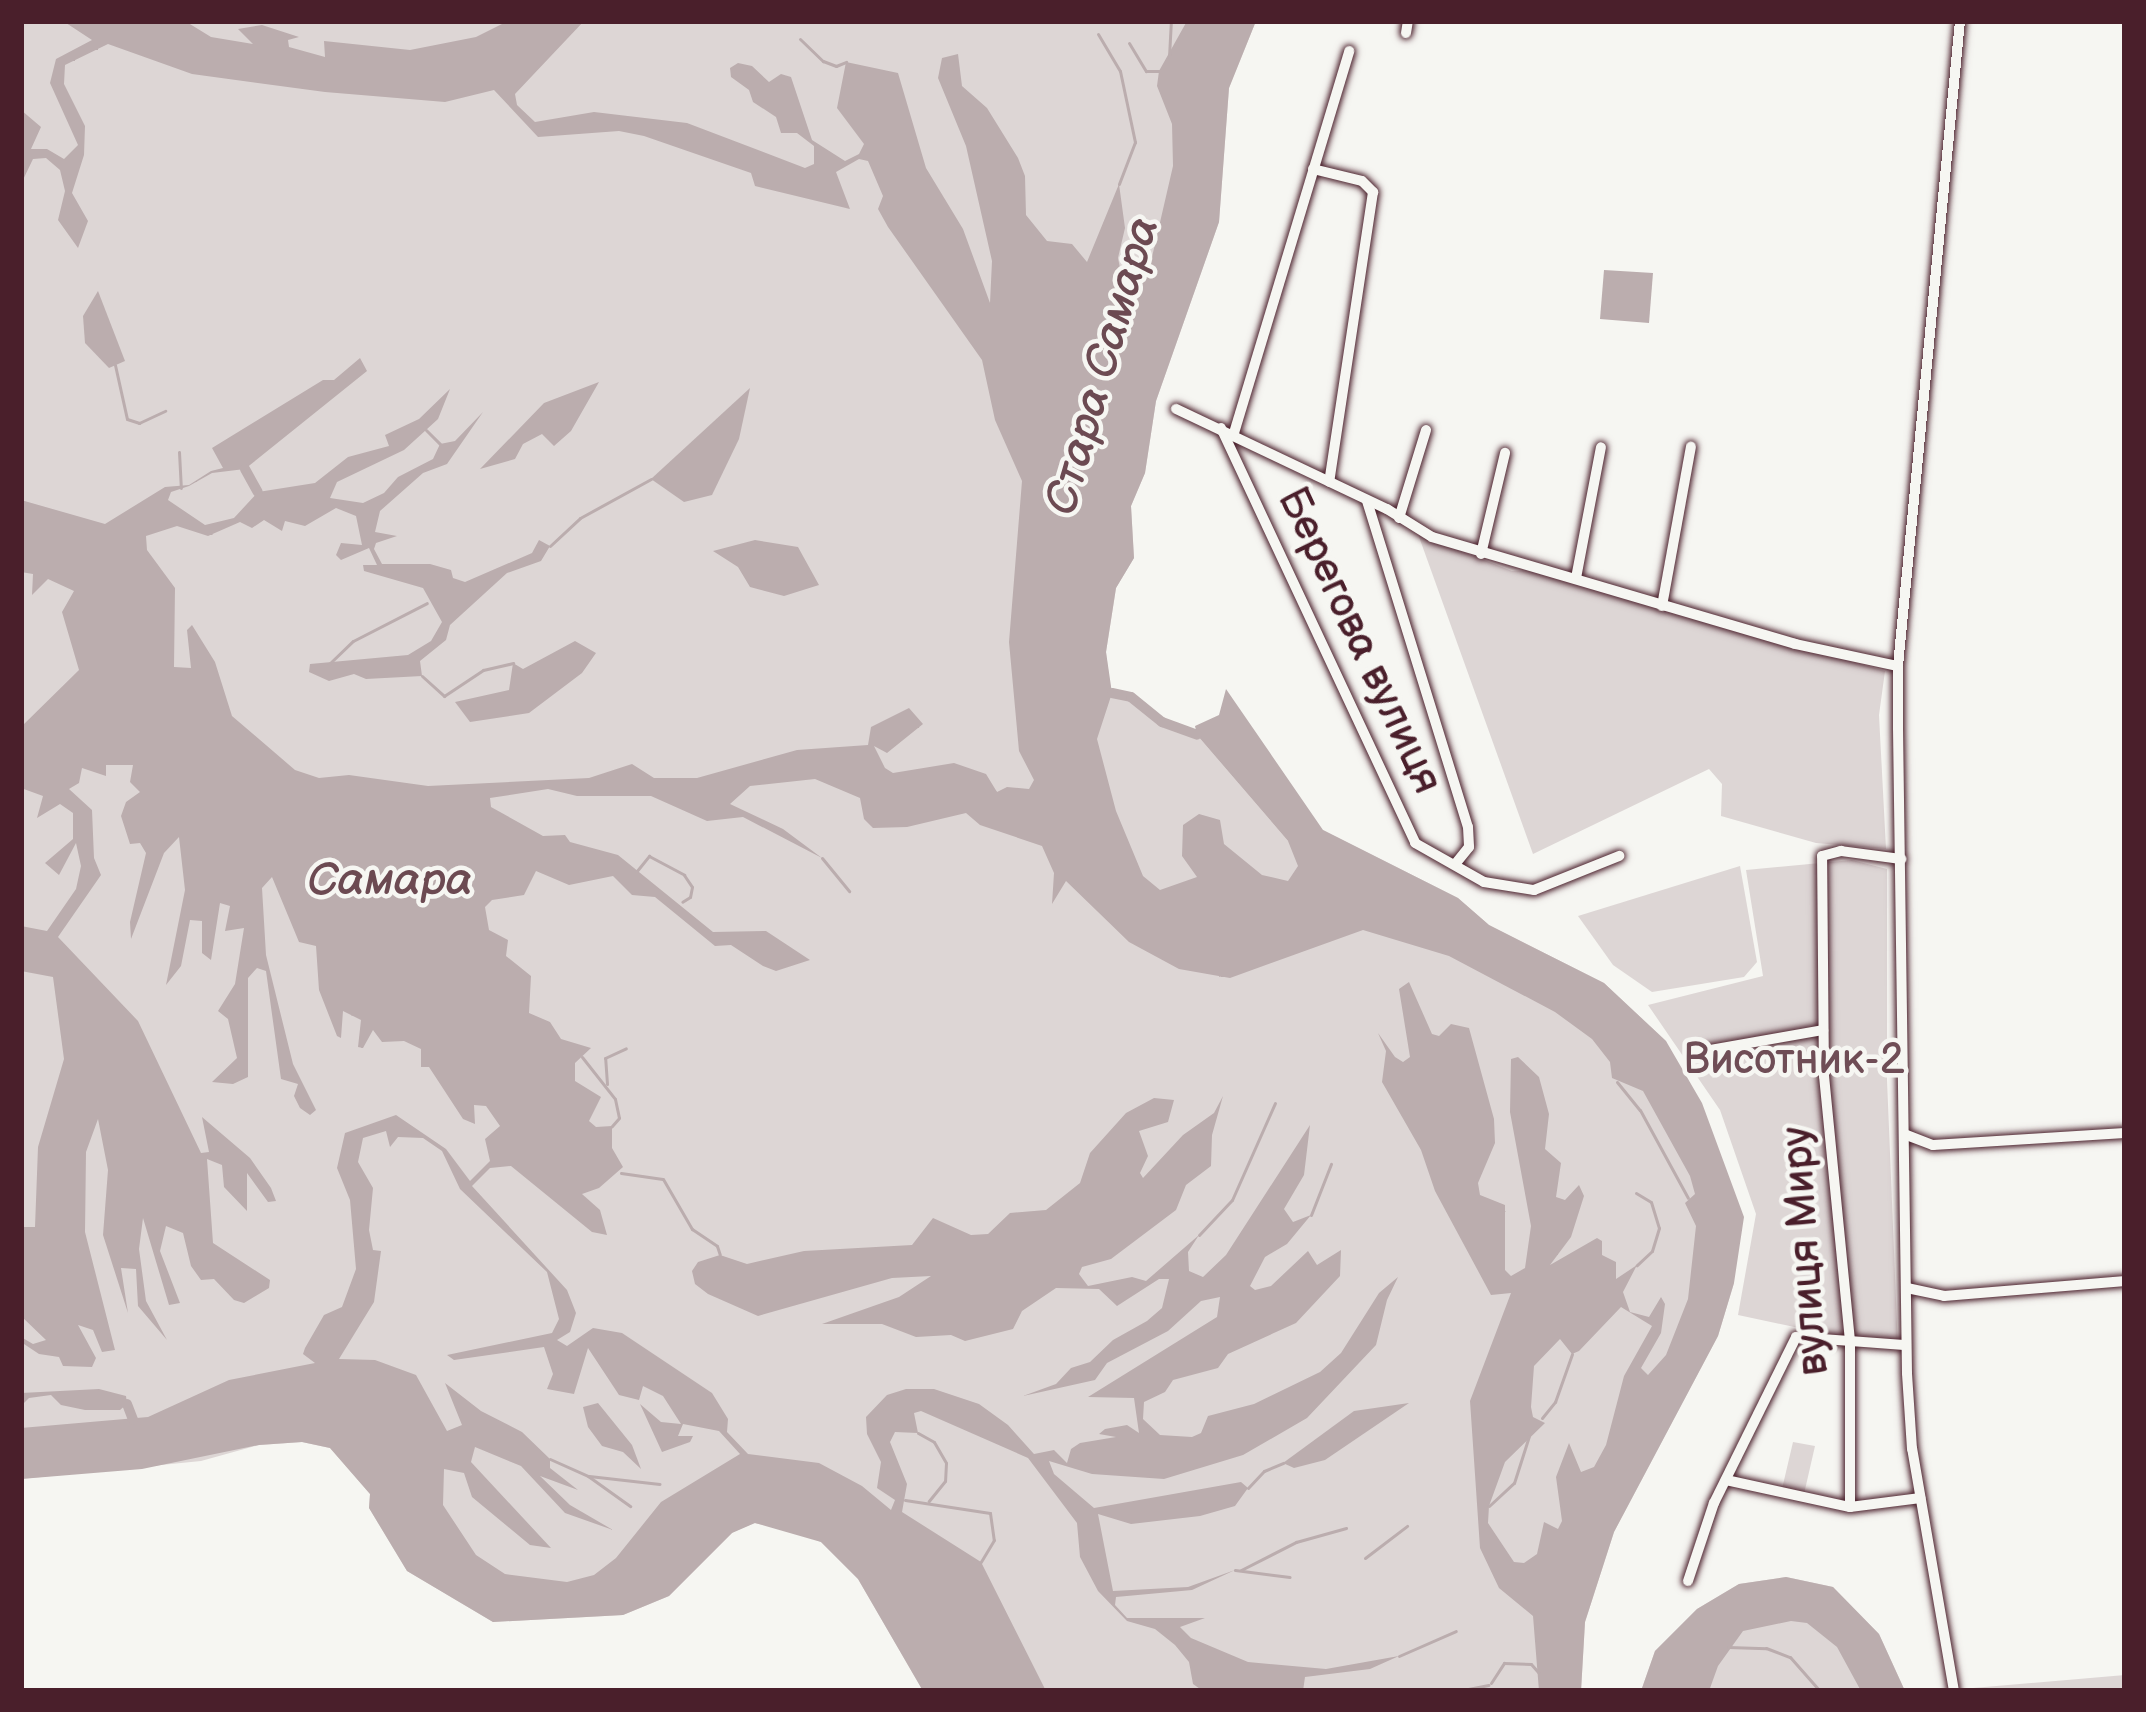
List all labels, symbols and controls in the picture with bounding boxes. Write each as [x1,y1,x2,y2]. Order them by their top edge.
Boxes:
water label: Стара Самара [1035,211,1171,521]
street label: Берегова вулиця [1266,480,1452,802]
water label: Самара [307,854,473,908]
park label: Висотник-2 [1683,1036,1905,1086]
street label: вулиця Миру [1772,1125,1840,1377]

